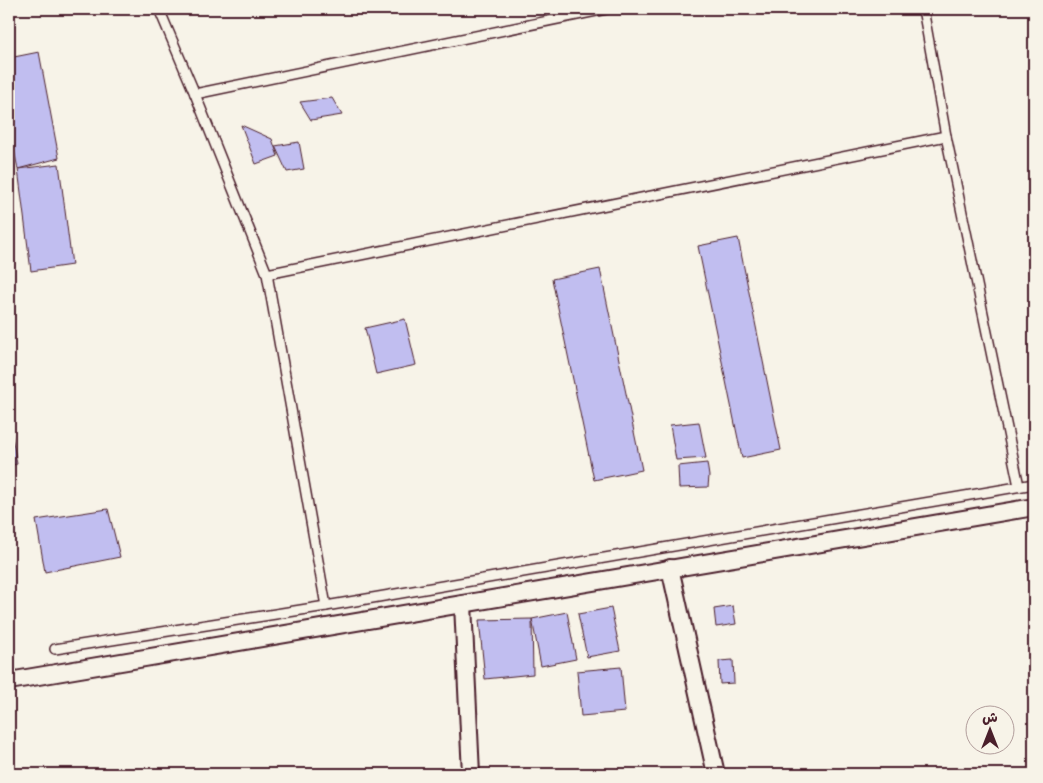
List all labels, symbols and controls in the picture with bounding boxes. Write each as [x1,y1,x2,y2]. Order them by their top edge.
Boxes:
north arrow [966,706,1016,756]
text: ش [982,709,998,727]

